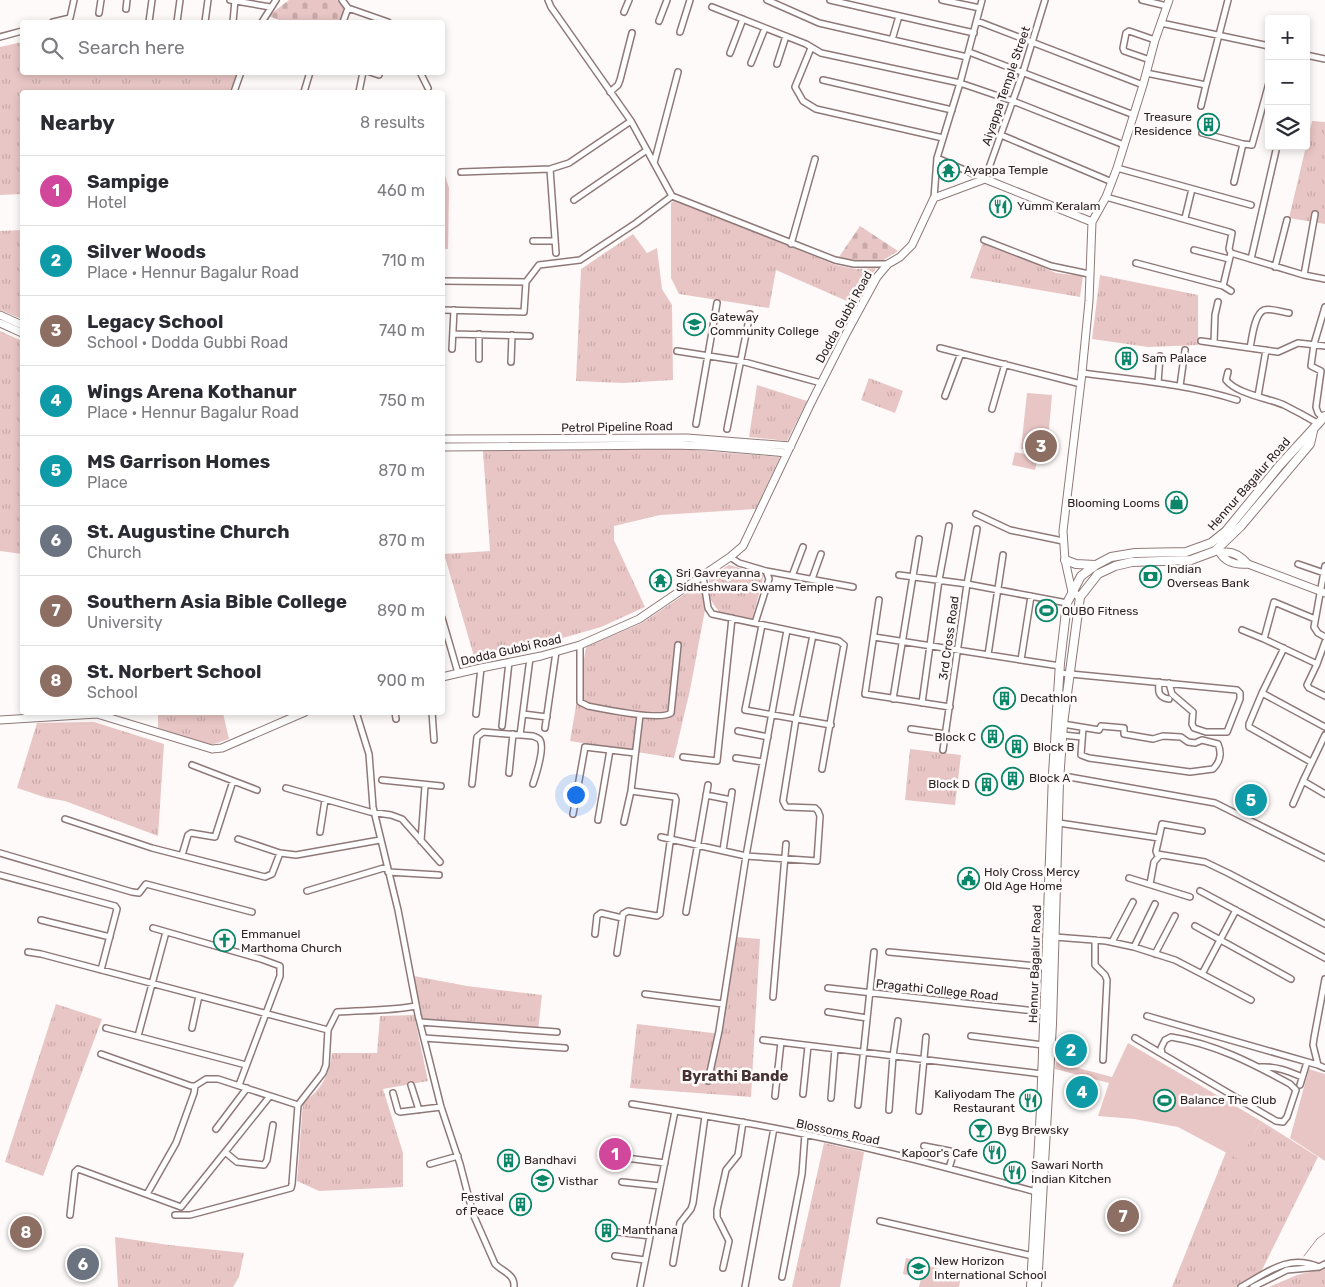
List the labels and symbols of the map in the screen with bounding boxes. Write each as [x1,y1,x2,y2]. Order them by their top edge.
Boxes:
street label: Aiyappa Temple Street [979,24,1033,147]
place label: Treasure Residence [1134,110,1192,138]
building icon: Treasure Residence [1196,112,1220,136]
temple icon: Ayappa Temple [936,158,960,182]
place label: Ayappa Temple [964,163,1048,177]
restaurant icon: Yumm Keralam [989,194,1013,218]
place label: Yumm Keralam [1017,199,1100,213]
street label: Dodda Gubbi Road [813,269,875,365]
place label: Gateway Community College [710,310,819,338]
school or university icon: Gateway Community College [682,312,706,336]
building icon: Sam Palace [1114,346,1138,370]
place label: Sam Palace [1142,351,1207,365]
street label: Petrol Pipeline Road [561,419,673,435]
pin: 3 [1025,427,1057,465]
street label: Hennur Bagalur Road [1205,435,1293,533]
shop icon: Blooming Looms [1164,491,1188,515]
place label: Blooming Looms [1067,496,1160,510]
place label: Indian Overseas Bank [1167,562,1250,590]
bank icon: Indian Overseas Bank [1139,564,1163,588]
place label: Sri Gavreyanna Sidheshwara Swamy Temple [676,566,834,594]
temple icon: Sri Gavreyanna Sidheshwara Swamy Temple [648,568,672,592]
street label: 3rd Cross Road [936,595,962,681]
sports icon: QUBO Fitness [1034,599,1058,623]
place label: QUBO Fitness [1062,604,1138,618]
street label: Dodda Gubbi Road [459,632,563,668]
building icon: Decathlon [992,686,1016,710]
place label: Decathlon [1020,691,1077,705]
building icon: Block C [980,725,1004,749]
place label: Block C [935,730,976,744]
building icon: Block B [1005,735,1029,759]
place label: Block B [1033,740,1074,754]
building icon: Block A [1001,766,1025,790]
place label: Block A [1029,771,1070,785]
building icon: Block D [974,772,998,796]
place label: Block D [928,777,970,791]
pin: 5 [1235,781,1267,819]
your location [563,782,589,808]
place label: Holy Cross Mercy Old Age Home [984,865,1080,893]
public building icon: Holy Cross Mercy Old Age Home [956,867,980,891]
street label: Hennur Bagalur Road [1026,905,1044,1023]
place label: Emmanuel Marthoma Church [241,927,342,955]
church icon: Emmanuel Marthoma Church [213,929,237,953]
street label: Pragathi College Road [875,977,999,1003]
pin: 2 [1055,1031,1087,1069]
district label: Byrathi Bande [682,1067,788,1085]
pin: 4 [1066,1073,1098,1111]
place label: Kaliyodam The Restaurant [934,1087,1015,1115]
sports icon: Balance The Club [1152,1088,1176,1112]
restaurant icon: Kaliyodam The Restaurant [1019,1089,1043,1113]
place label: Balance The Club [1180,1093,1276,1107]
street label: Blossoms Road [795,1116,881,1148]
bar icon: Byg Brewsky [969,1118,993,1142]
place label: Byg Brewsky [997,1123,1069,1137]
pin: 1 [599,1135,631,1173]
restaurant icon: Kapoor's Cafe [982,1141,1006,1165]
place label: Kapoor's Cafe [902,1146,978,1160]
building icon: Bandhavi [496,1148,520,1172]
place label: Bandhavi [524,1153,577,1167]
place label: Sawari North Indian Kitchen [1031,1158,1111,1186]
restaurant icon: Sawari North Indian Kitchen [1003,1160,1027,1184]
school or university icon: Visthar [530,1169,554,1193]
place label: Visthar [558,1174,598,1188]
place label: Festival of Peace [456,1190,504,1218]
building icon: Festival of Peace [508,1192,532,1216]
pin: 7 [1107,1197,1139,1235]
pin: 8 [10,1213,42,1251]
building icon: Manthana [594,1218,618,1242]
place label: Manthana [622,1223,678,1237]
pin: 6 [67,1245,99,1283]
place label: New Horizon International School [934,1254,1047,1282]
school or university icon: New Horizon International School [906,1256,930,1280]

